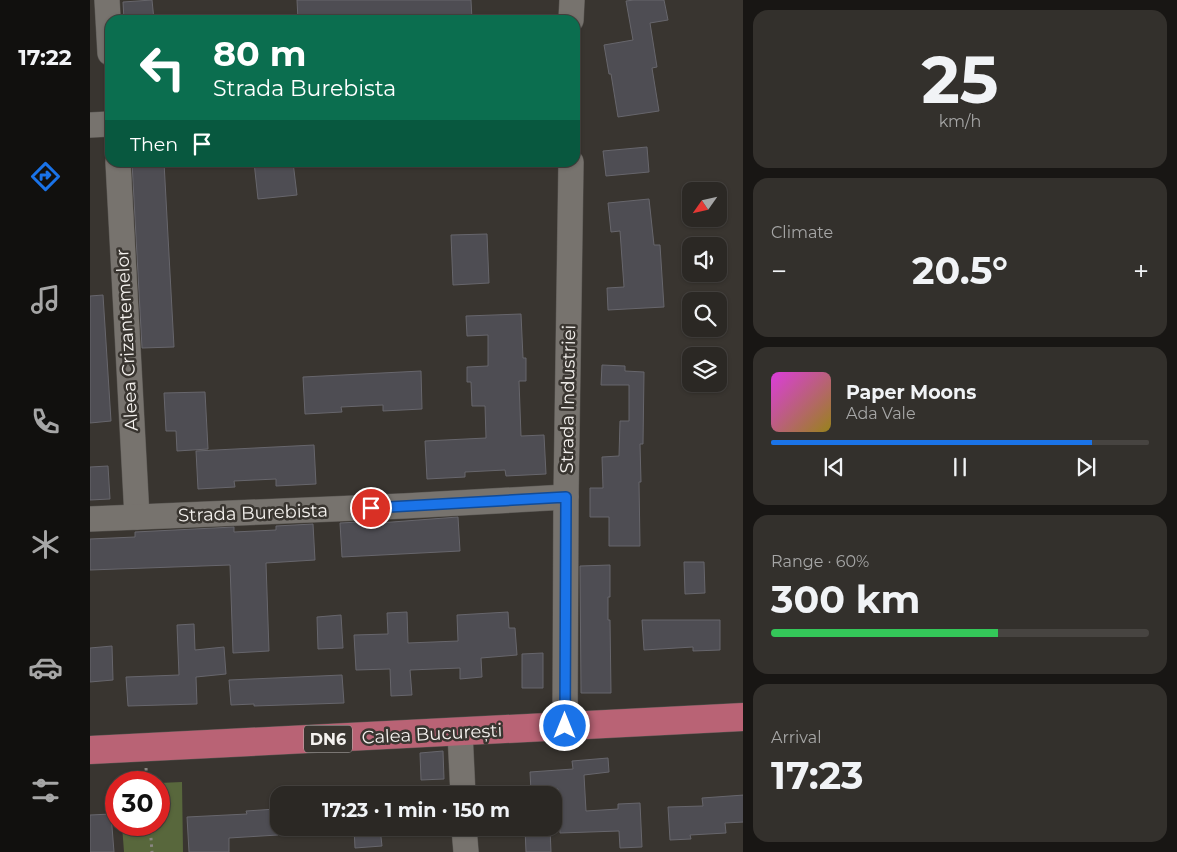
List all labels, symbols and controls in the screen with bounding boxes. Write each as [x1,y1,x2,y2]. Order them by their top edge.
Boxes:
text: 80 m [213,32,307,75]
icon: left [130,35,195,100]
text: 25 [921,40,999,119]
text: 17:22 [18,44,72,71]
text: Strada Burebista [213,75,396,102]
text: km/h [939,112,981,131]
icon: arrive [188,130,216,158]
text: Then [130,133,178,156]
icon: directions [28,159,63,194]
north arrow [682,182,728,228]
map controls [682,182,727,392]
text: Climate [771,223,833,242]
button: sound [682,237,727,282]
text: 20.5° [912,247,1008,294]
street label: Aleea Crizantemelor [111,248,143,432]
text: − [771,254,787,288]
text: + [1133,254,1149,288]
icon: music [28,282,63,317]
button: search [682,292,727,337]
street label: Strada Industriei [556,324,580,474]
button: layers [682,347,727,392]
text: Paper Moons [846,381,976,404]
icon: phone [28,404,63,439]
text: Ada Vale [846,404,916,423]
icon: previous [820,453,848,481]
icon: pause [946,453,974,481]
icon: next [1072,453,1100,481]
pin [350,487,392,529]
icon: arrive [357,494,385,522]
street label: Strada Burebista [178,499,328,527]
icon: climate [28,527,63,562]
text: Range · 60% [771,552,869,571]
text: 300 km [771,576,920,623]
icon: car [28,650,63,685]
position arrow [538,699,590,751]
street label: Calea București [361,719,503,750]
road number: DN6 [304,726,352,752]
text: Arrival [771,728,821,747]
text: 17:23 [771,752,864,799]
speed limit sign: 30 [105,771,170,836]
icon: filters [28,773,63,808]
text: 17:23 · 1 min · 150 m [322,799,510,822]

